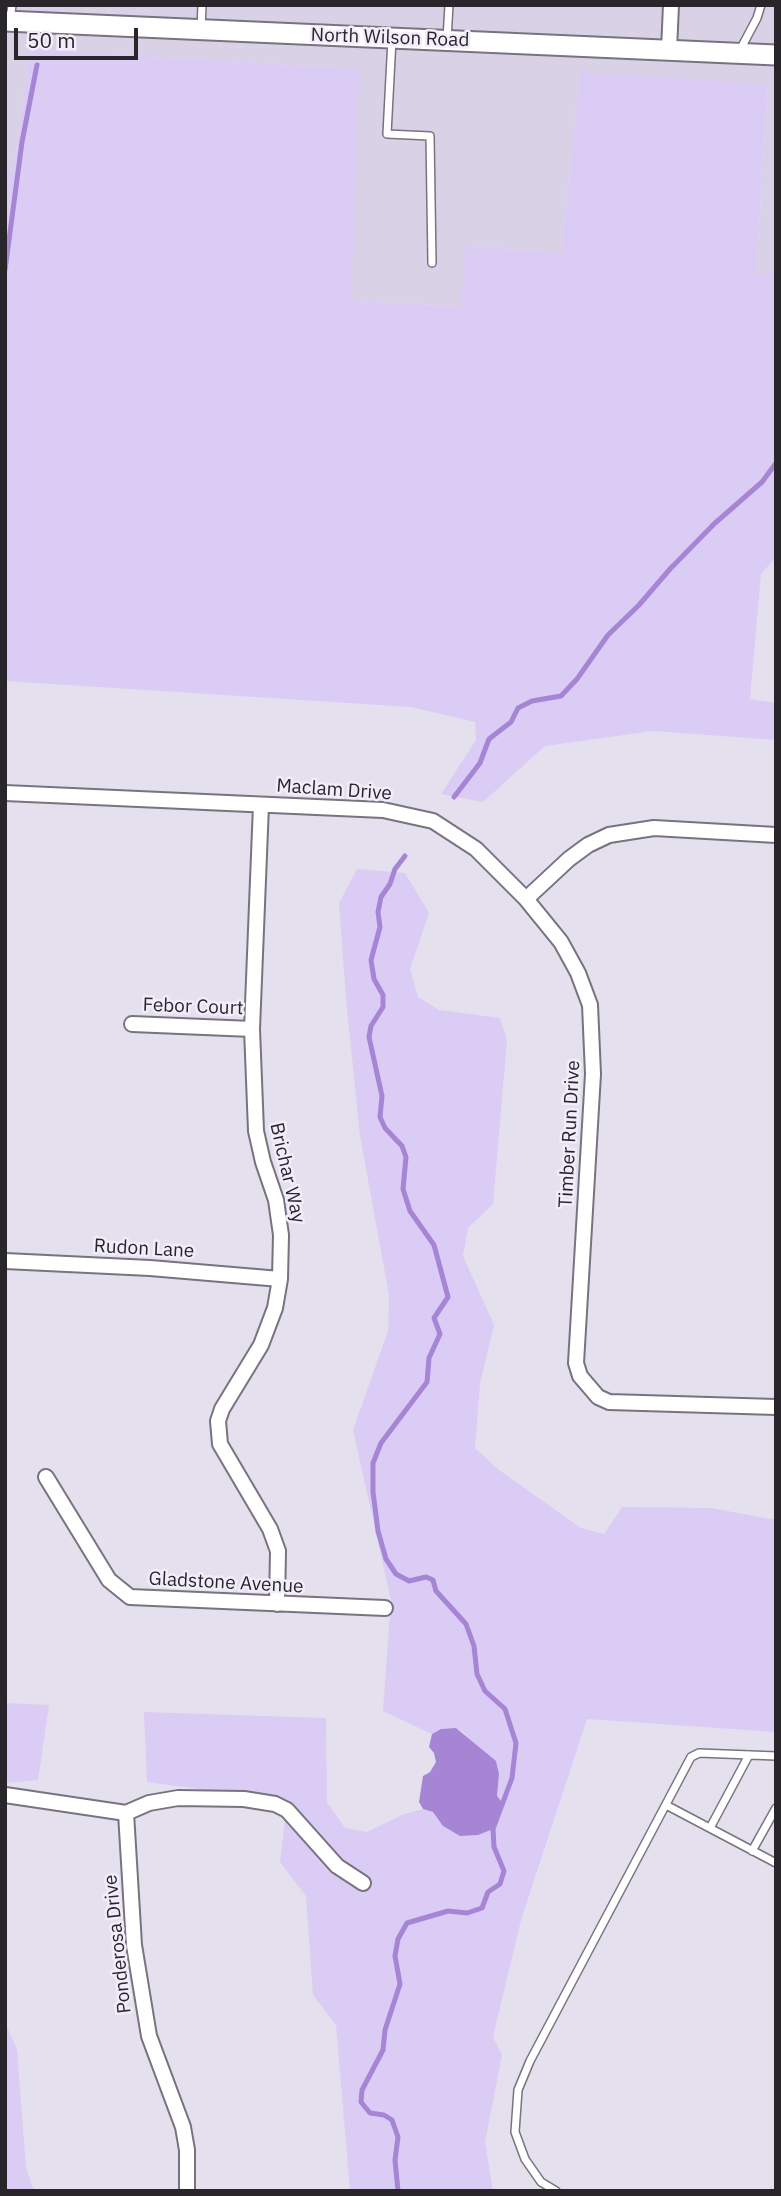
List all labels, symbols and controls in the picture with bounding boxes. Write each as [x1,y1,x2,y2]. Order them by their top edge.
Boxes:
scale bar [18,14,142,58]
street label: North Wilson Road [310,24,470,52]
text: 50 m [27,26,76,54]
street label: Maclam Drive [276,775,392,805]
street label: Febor Court [142,994,244,1020]
street label: Timber Run Drive [555,1060,585,1208]
street label: Brichar Way [264,1121,310,1225]
street label: Rudon Lane [93,1235,195,1263]
street label: Gladstone Avenue [148,1568,304,1598]
street label: Ponderosa Drive [99,1873,137,2015]

